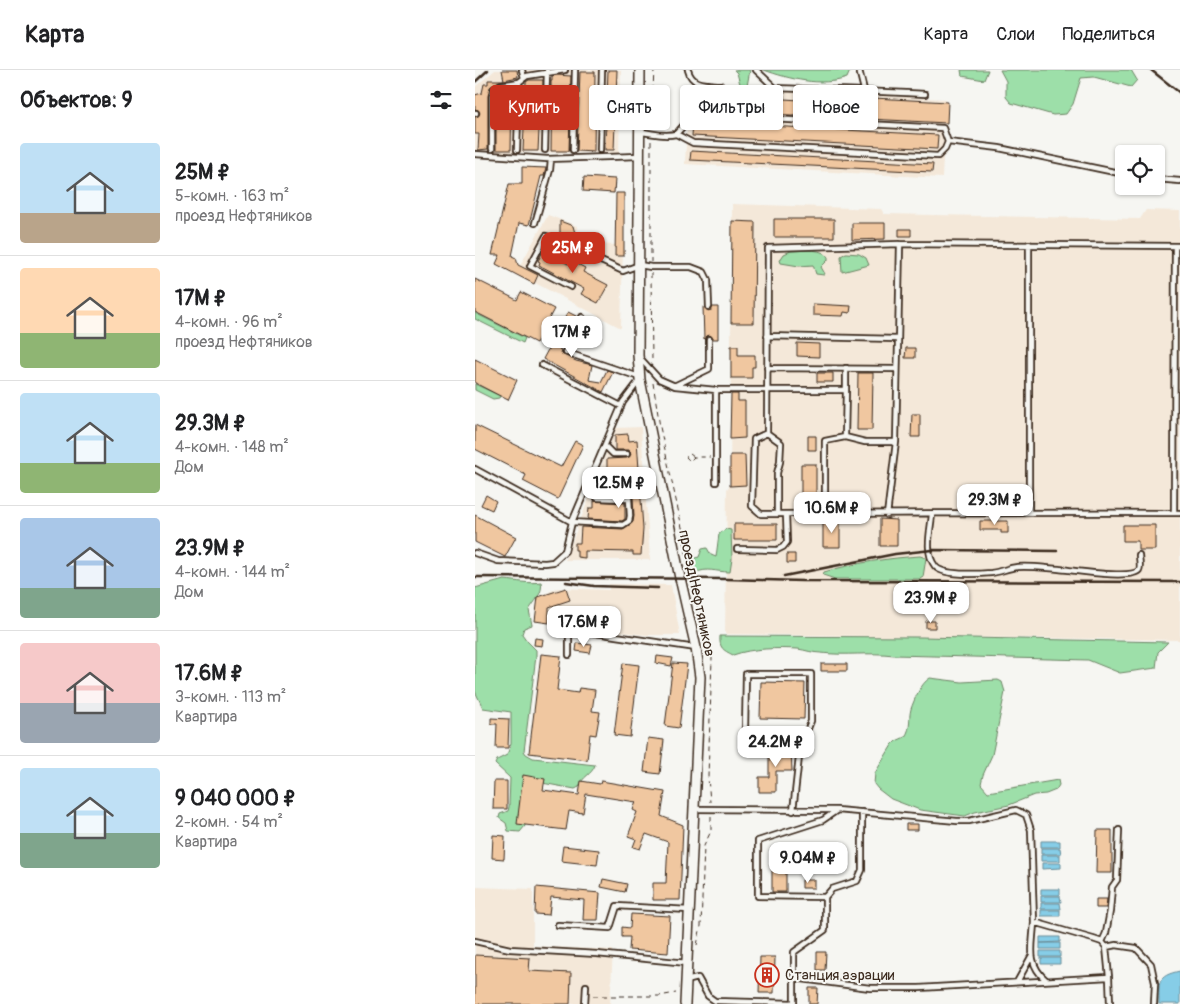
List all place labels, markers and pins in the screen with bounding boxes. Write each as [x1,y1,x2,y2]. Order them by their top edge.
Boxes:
pin: 25M ₽ [538,232,608,274]
pin: 17M ₽ [537,316,607,358]
pin: 12.5M ₽ [573,466,665,509]
pin: 29.3M ₽ [949,484,1041,526]
pin: 10.6M ₽ [786,492,878,534]
pin: 23.9M ₽ [885,582,977,624]
pin: 17.6M ₽ [538,606,630,648]
pin: 24.2M ₽ [730,726,822,768]
pin: 9.04M ₽ [762,842,854,884]
building icon: Станция аэрации [754,962,780,988]
place label: Станция аэрации [785,966,895,985]

